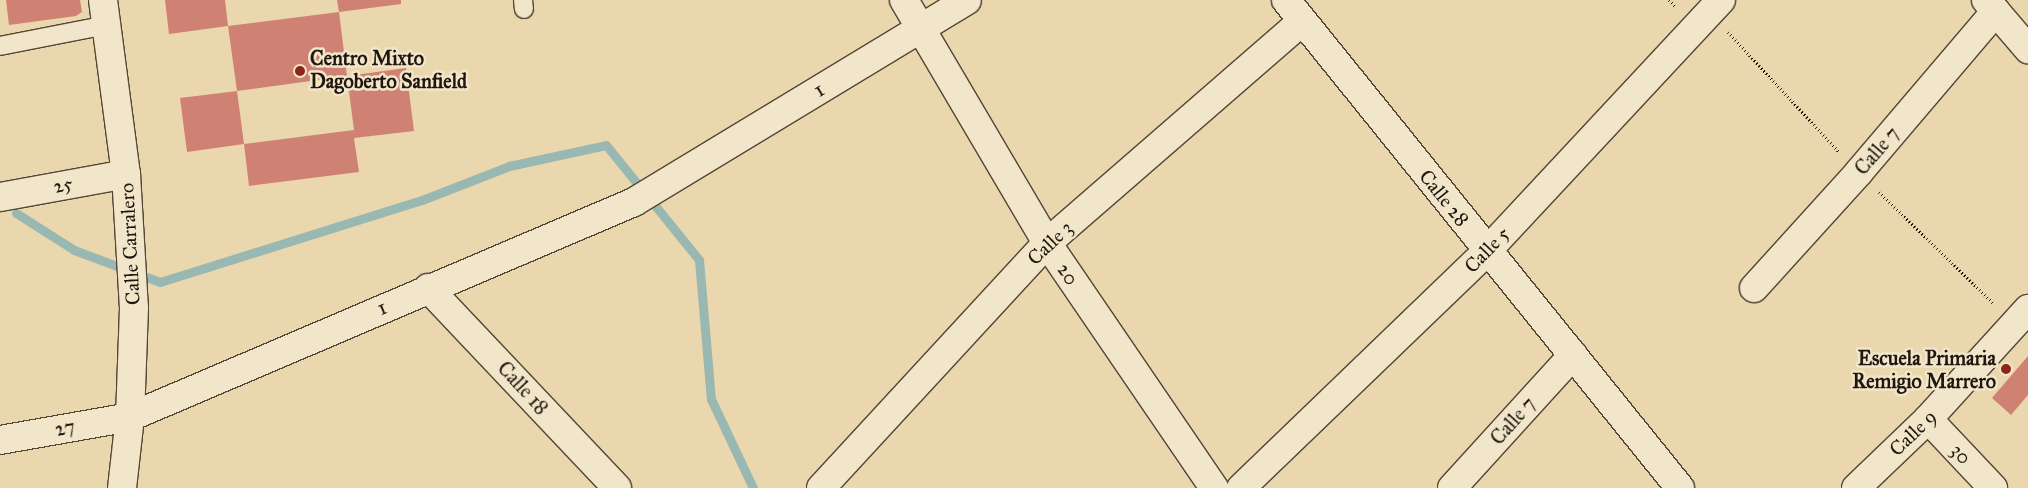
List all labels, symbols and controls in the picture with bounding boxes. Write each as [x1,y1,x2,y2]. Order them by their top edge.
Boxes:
place label: Centro Mixto Dagoberto Sanfield [310,47,467,94]
marker: Centro Mixto Dagoberto Sanfield [294,65,306,77]
street label: 1 [809,78,829,102]
street label: Calle 7 [1850,122,1904,180]
street label: Calle 28 [1414,165,1474,231]
street label: 25 [52,172,74,198]
street label: Calle Carralero [115,182,145,306]
street label: Calle 3 [1022,216,1078,270]
street label: Calle 5 [1459,222,1515,278]
street label: 20 [1052,258,1084,290]
street label: 1 [374,295,390,321]
place label: Escuela Primaria Remigio Marrero [1852,346,1996,393]
street label: Calle 18 [492,356,554,420]
marker: Escuela Primaria Remigio Marrero [2000,363,2012,375]
street label: Calle 7 [1485,392,1541,450]
street label: Calle 9 [1884,405,1942,461]
street label: 27 [53,414,77,442]
street label: 30 [1946,439,1976,469]

